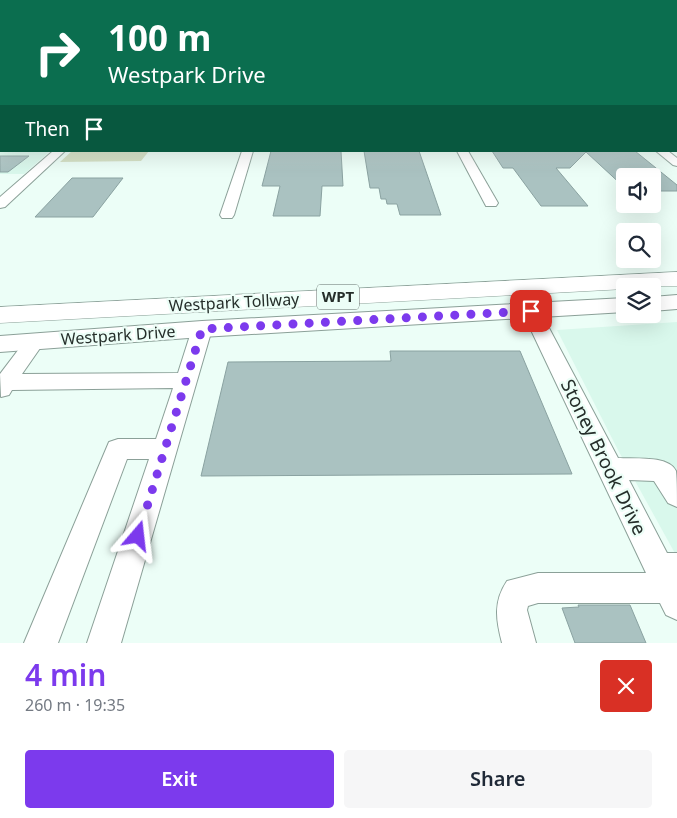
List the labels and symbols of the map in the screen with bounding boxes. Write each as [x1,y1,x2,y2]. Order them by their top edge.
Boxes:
road number: WPT [317,284,359,310]
street label: Westpark Tollway [168,288,301,316]
pin [510,290,552,332]
street label: Westpark Drive [60,320,176,350]
street label: Stoney Brook Drive [555,375,653,539]
position arrow [111,509,163,561]

